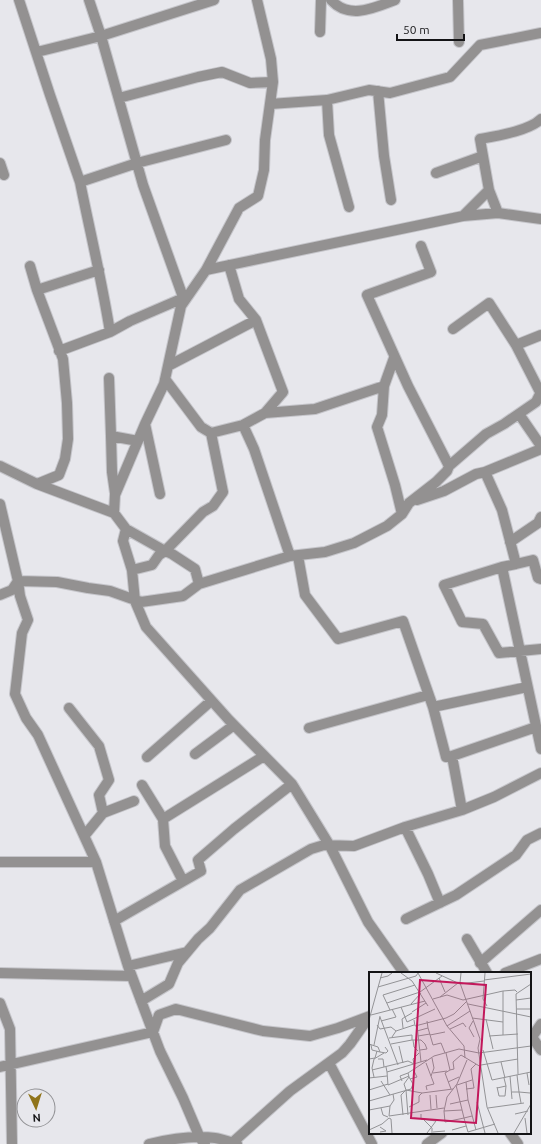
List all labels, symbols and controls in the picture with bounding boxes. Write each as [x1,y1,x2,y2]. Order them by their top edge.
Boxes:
scale bar [397,16,464,42]
text: 50 m [403,23,430,36]
inset map [369,972,531,1134]
north arrow [16,1088,56,1128]
text: N [32,1112,41,1124]

